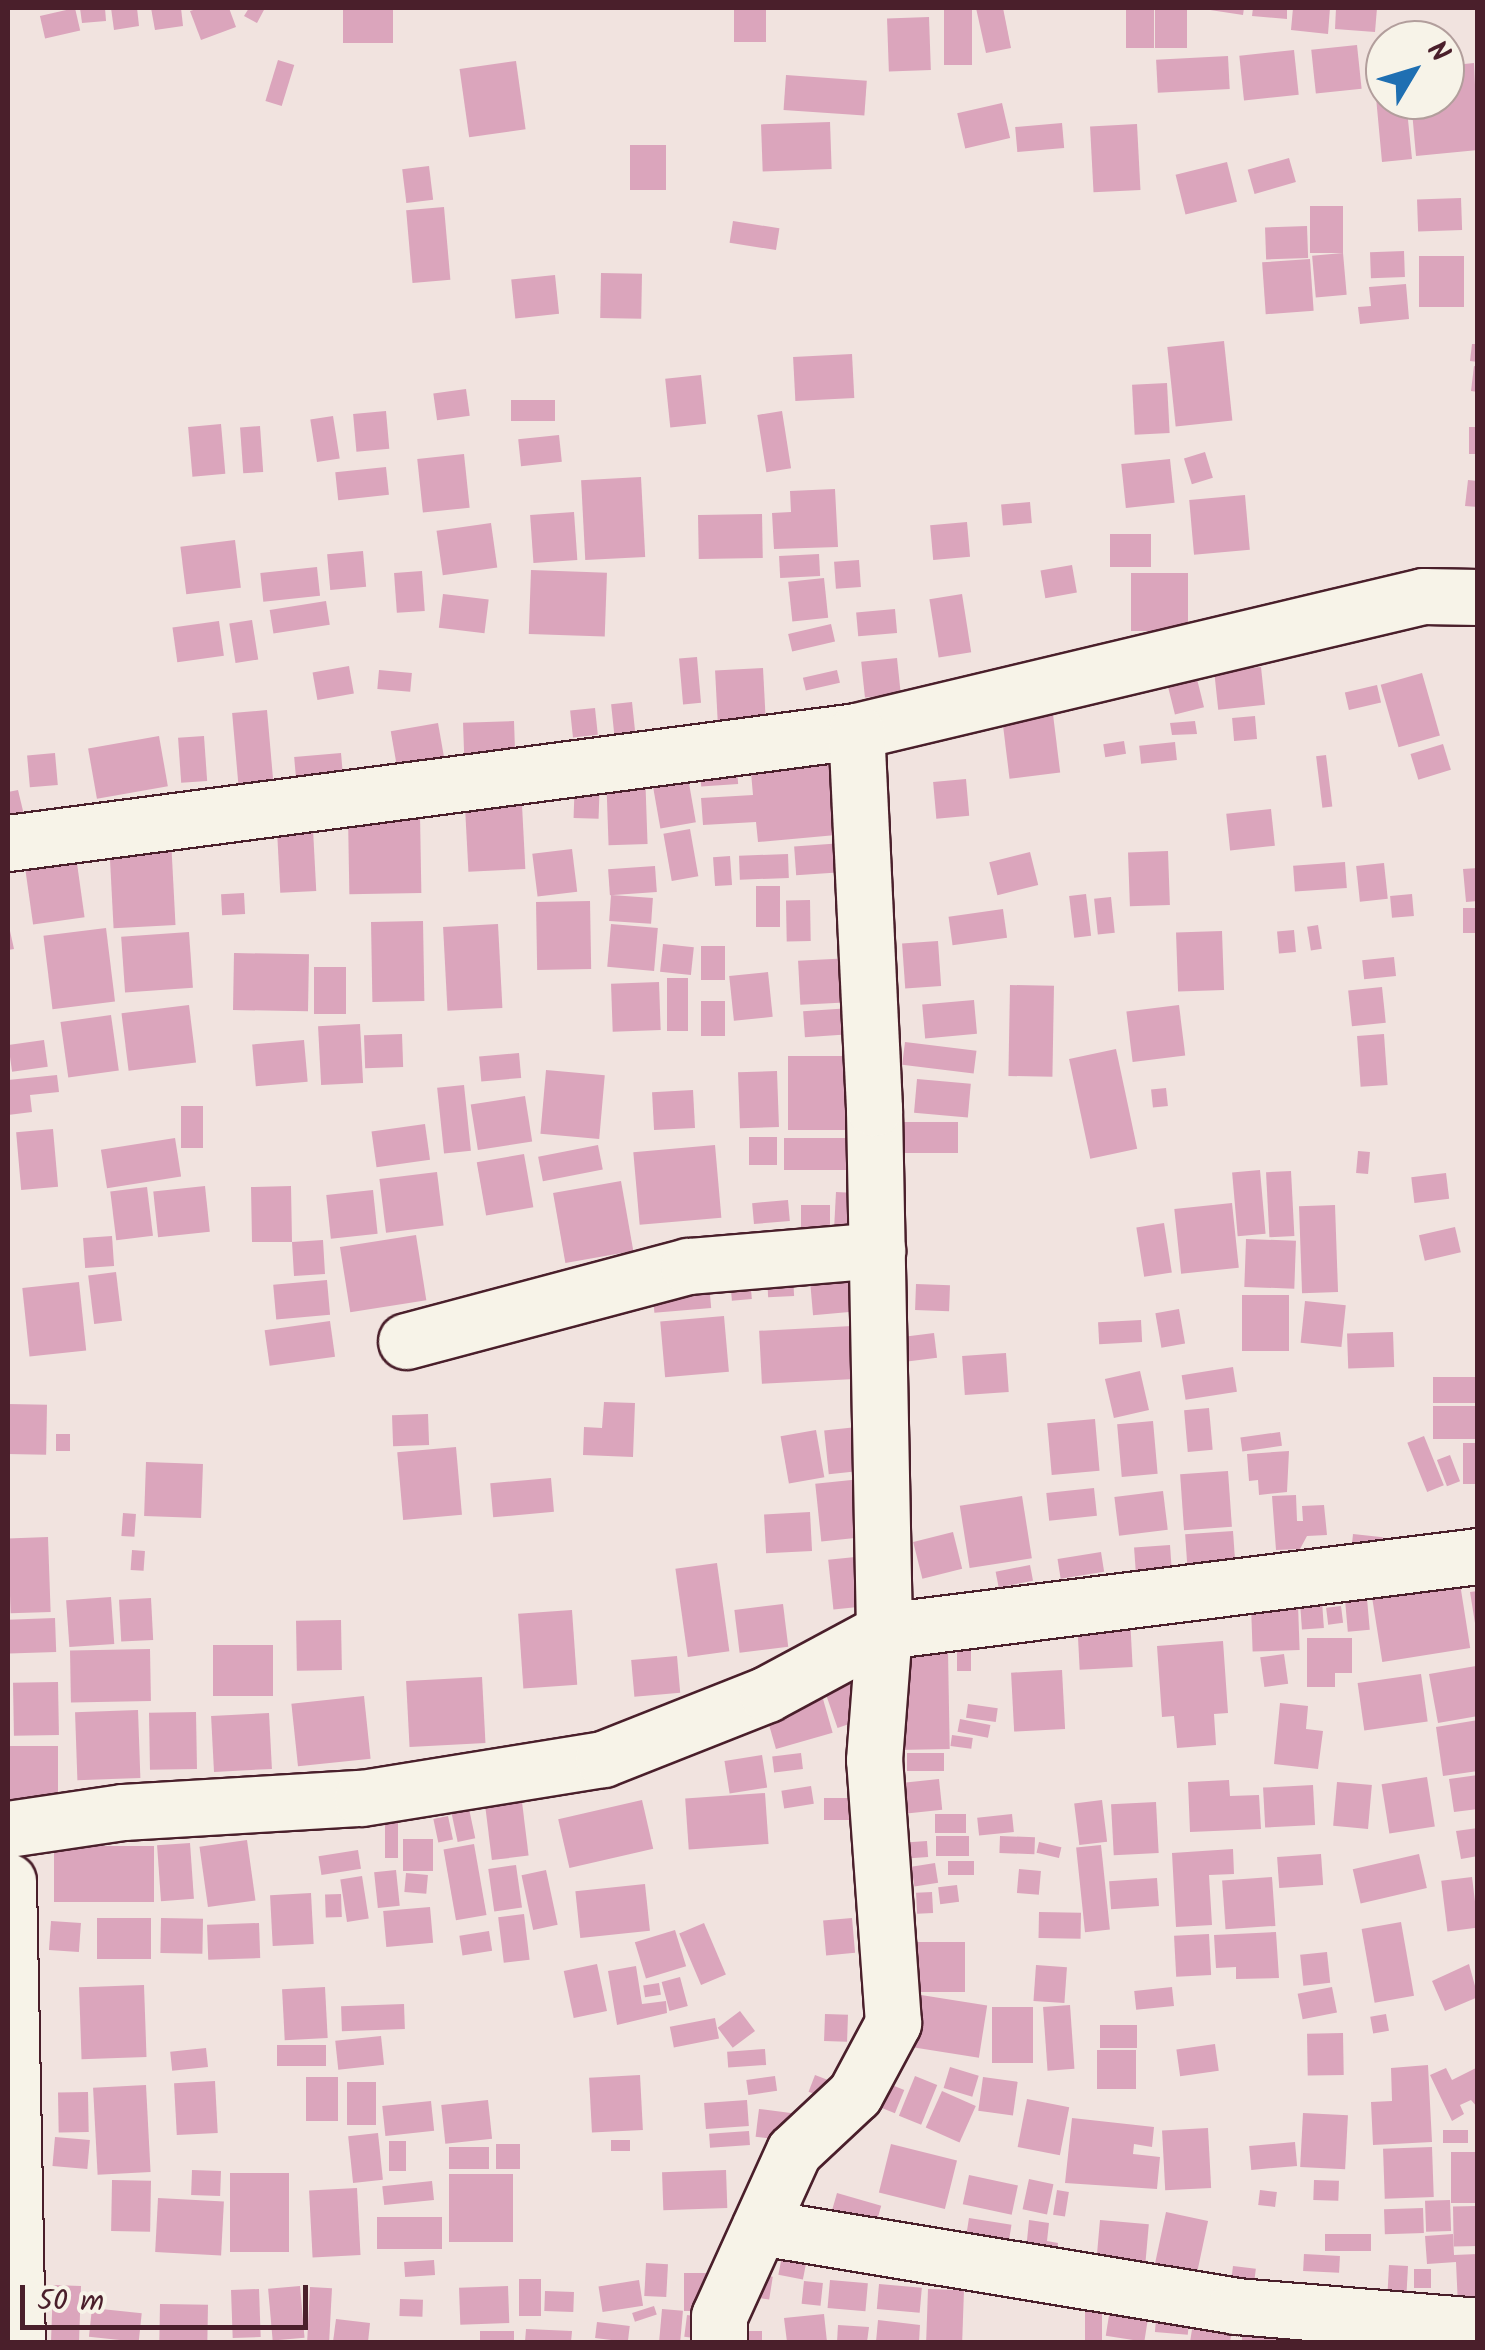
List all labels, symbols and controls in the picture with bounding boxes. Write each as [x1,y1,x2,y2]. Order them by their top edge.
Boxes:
north arrow [1365,20,1465,120]
text: N [1414,32,1461,73]
scale bar [25,2265,312,2327]
text: 50 m [37,2278,104,2326]

